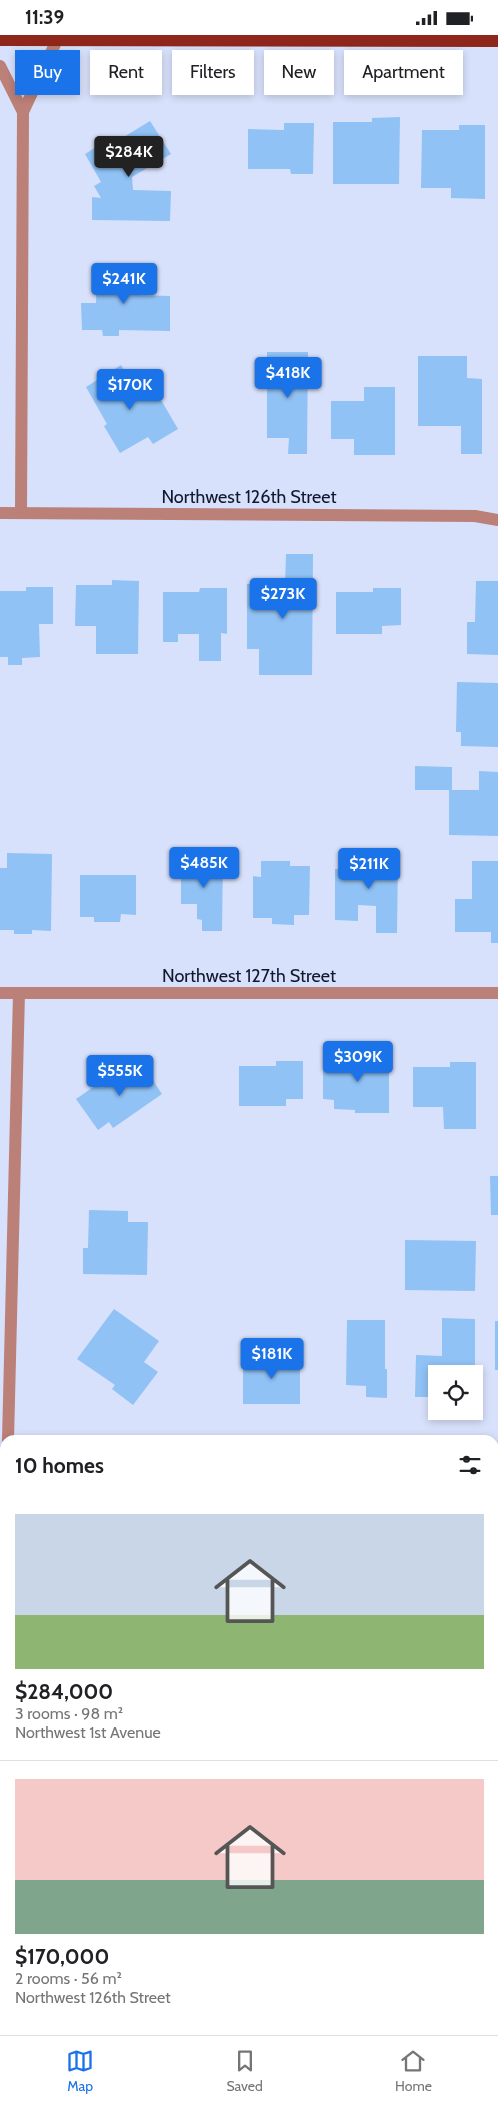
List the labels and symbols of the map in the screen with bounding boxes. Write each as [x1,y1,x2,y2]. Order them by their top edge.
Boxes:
pin: $284K [94,135,164,178]
pin: $241K [89,263,159,305]
pin: $418K [253,357,323,399]
pin: $170K [95,369,165,411]
street label: Northwest 126th Street [161,486,337,508]
pin: $273K [248,577,318,620]
pin: $485K [169,847,239,889]
pin: $211K [334,847,404,890]
street label: Northwest 127th Street [162,965,336,987]
pin: $309K [323,1041,393,1083]
pin: $555K [85,1055,155,1097]
pin: $181K [237,1337,307,1380]

